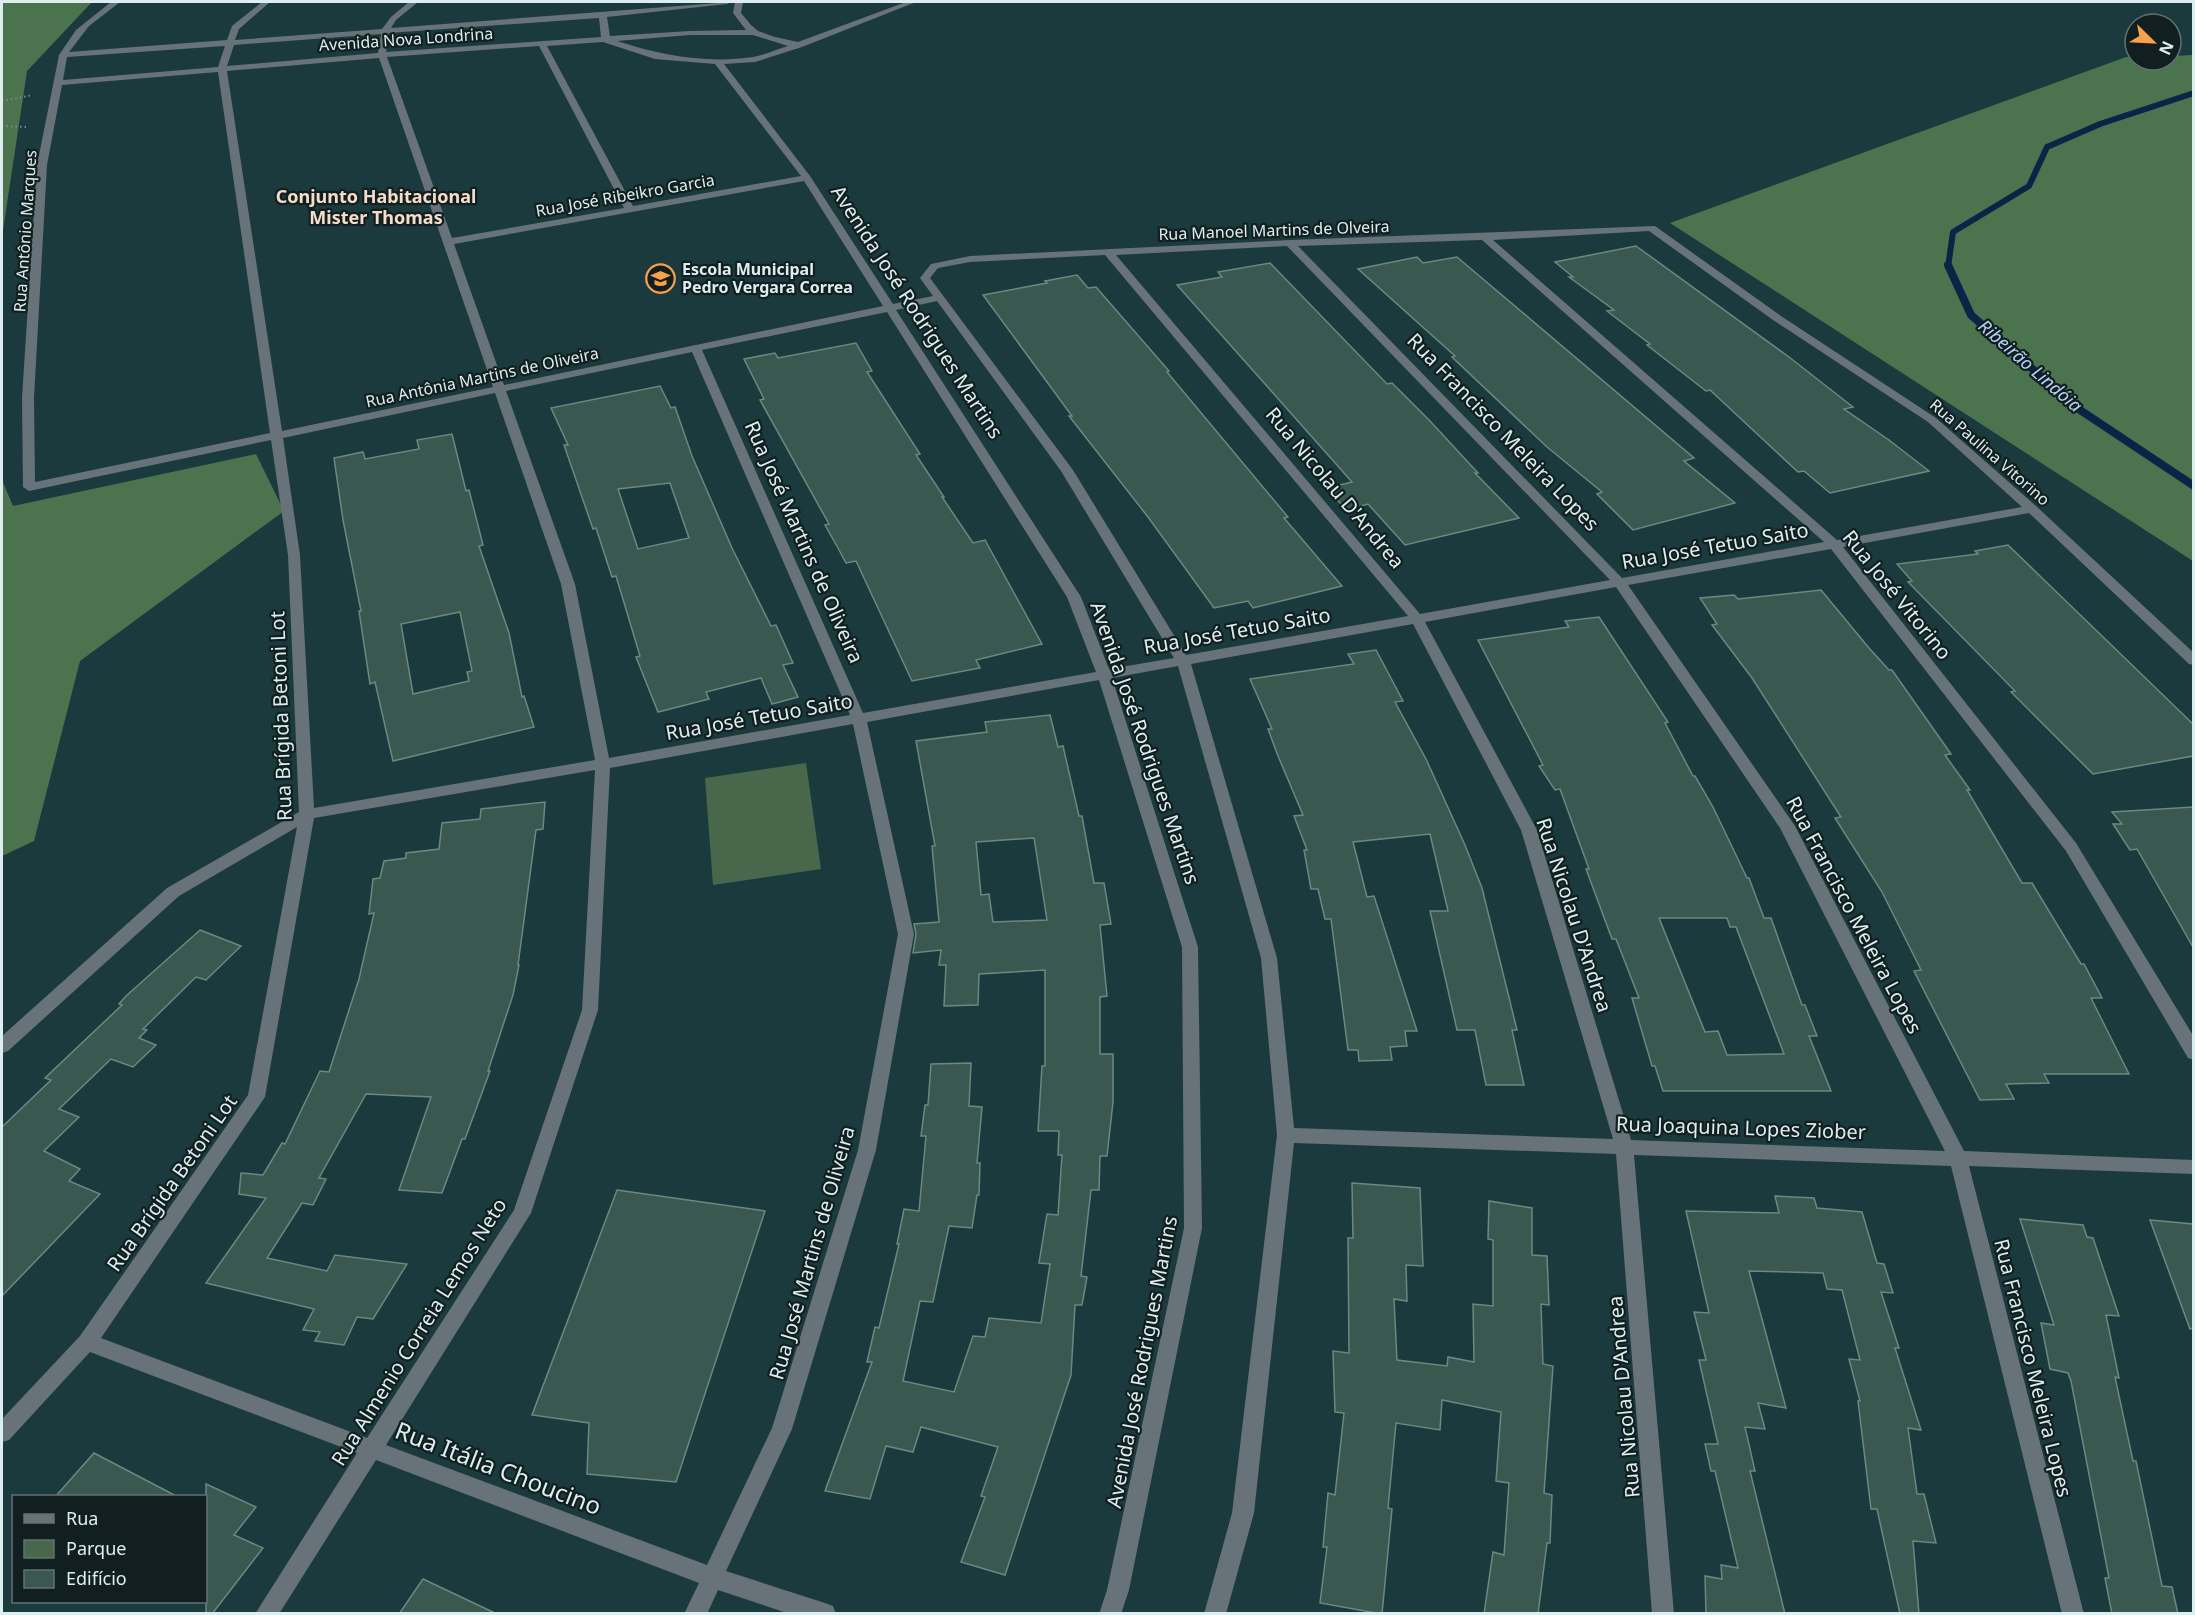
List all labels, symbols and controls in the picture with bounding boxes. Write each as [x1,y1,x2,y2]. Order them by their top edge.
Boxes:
north arrow [2123,12,2183,72]
street label: Avenida Nova Londrina [318,22,494,56]
text: N [2154,38,2179,59]
street label: Rua Antônio Marques [8,149,42,313]
street label: Rua José Ribeikro Garcia [534,168,716,222]
street label: Avenida José Rodrigues Martins [825,180,1010,444]
district label: Conjunto Habitacional Mister Thomas [276,184,476,229]
street label: Rua Manoel Martins de Olveira [1158,215,1390,245]
place label: Escola Municipal Pedro Vergara Correa [682,258,853,298]
school or university icon: Escola Municipal Pedro Vergara Correa [645,262,677,294]
water label: Ribeirão Lindóia [1974,314,2088,417]
street label: Rua Francisco Meleira Lopes [1401,327,1605,536]
street label: Rua Antônia Martins de Oliveira [363,342,601,412]
street label: Rua Paulina Vitorino [1925,394,2055,510]
street label: Rua Nicolau D'Andrea [1260,401,1411,574]
street label: Rua José Martins de Oliveira [739,416,870,667]
street label: Rua José Tetuo Saito [1619,516,1811,575]
street label: Rua José Vitorino [1837,524,1958,665]
street label: Avenida José Rodrigues Martins [1084,598,1207,888]
street label: Rua José Tetuo Saito [1141,601,1333,660]
street label: Rua Brígida Betoni Lot [263,611,298,821]
street label: Rua José Tetuo Saito [663,687,855,746]
street label: Rua Francisco Meleira Lopes [1780,791,1929,1038]
street label: Rua Nicolau D'Andrea [1530,814,1619,1015]
street label: Rua Brígida Betoni Lot [100,1089,243,1276]
street label: Rua Joaquina Lopes Ziober [1616,1110,1866,1145]
street label: Rua José Martins de Oliveira [762,1123,861,1383]
street label: Rua Almenio Correia Lemos Neto [325,1193,512,1471]
street label: Avenida José Rodrigues Martins [1100,1214,1183,1510]
street label: Rua Francisco Meleira Lopes [1988,1236,2079,1500]
street label: Rua Nicolau D'Andrea [1601,1295,1646,1499]
street label: Rua Itália Choucino [391,1413,606,1522]
legend [12,1495,207,1603]
text: Rua [66,1506,98,1530]
text: Parque [66,1536,126,1560]
text: Edifício [66,1566,127,1590]

